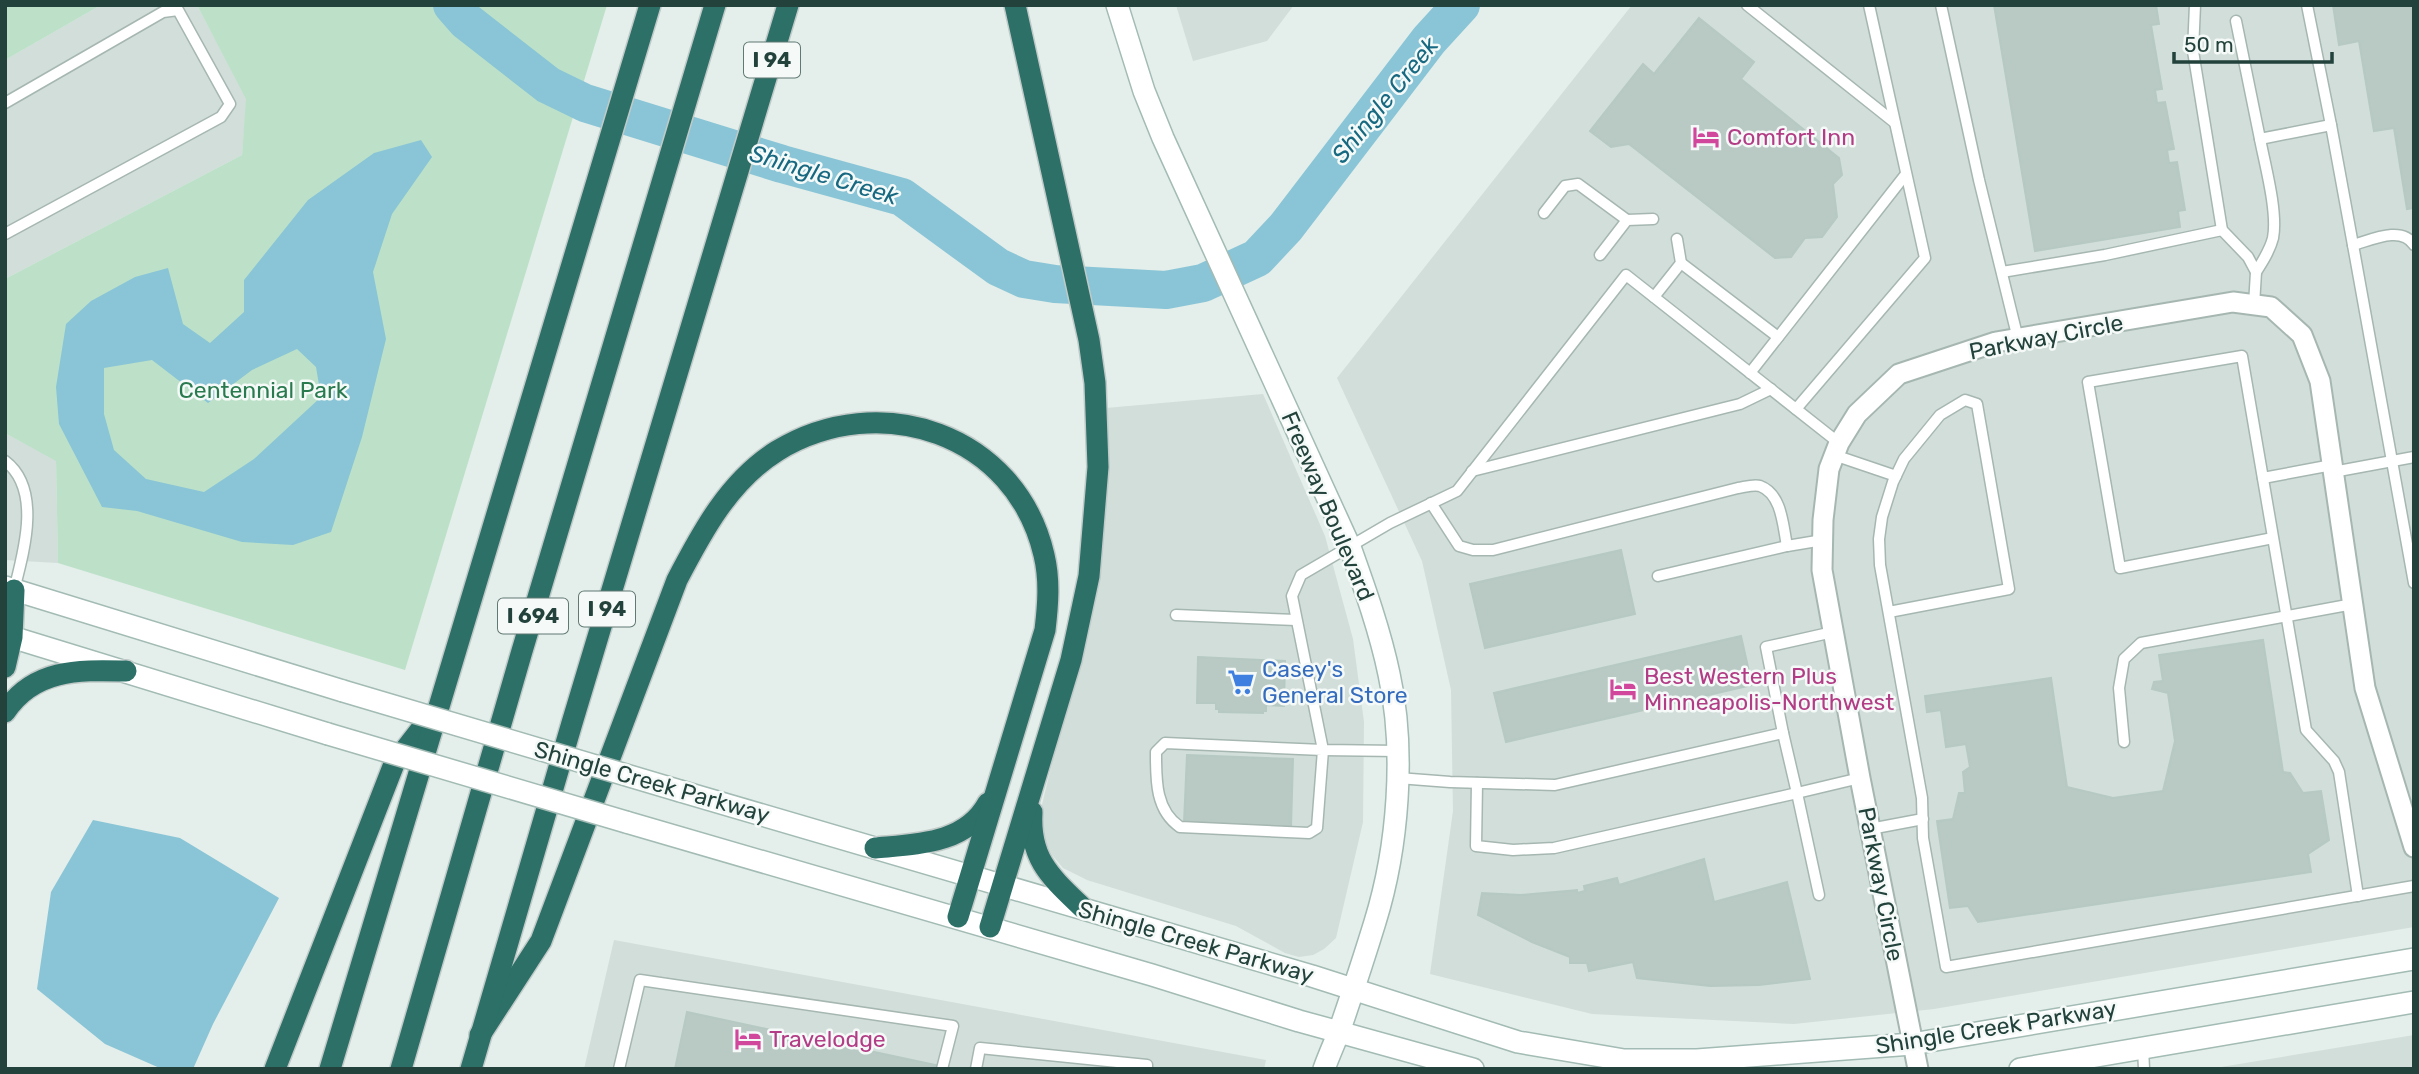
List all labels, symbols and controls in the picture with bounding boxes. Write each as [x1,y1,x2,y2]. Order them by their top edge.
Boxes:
scale bar [2174,21,2332,65]
water label: Shingle Creek [1326,31,1445,168]
text: 50 m [2184,32,2234,57]
road number: I 94 [744,42,800,78]
hotel icon: Comfort Inn [1691,122,1721,152]
place label: Comfort Inn [1727,123,1855,151]
water label: Shingle Creek [746,139,902,211]
street label: Parkway Circle [1966,308,2126,366]
park label: Centennial Park [178,376,348,404]
street label: Freeway Boulevard [1275,407,1381,605]
road number: I 94 [579,592,635,626]
road number: I 694 [498,598,568,634]
place label: Casey's General Store [1262,655,1408,709]
place label: Best Western Plus Minneapolis-Northwest [1644,662,1894,716]
supermarket icon: Casey's General Store [1226,667,1256,697]
hotel icon: Best Western Plus Minneapolis-Northwest [1608,674,1638,704]
street label: Shingle Creek Parkway [531,735,773,829]
street label: Parkway Circle [1852,804,1910,964]
street label: Shingle Creek Parkway [1075,895,1317,989]
street label: Shingle Creek Parkway [1874,994,2119,1060]
hotel icon: Travelodge [733,1024,763,1054]
place label: Travelodge [769,1025,886,1053]

